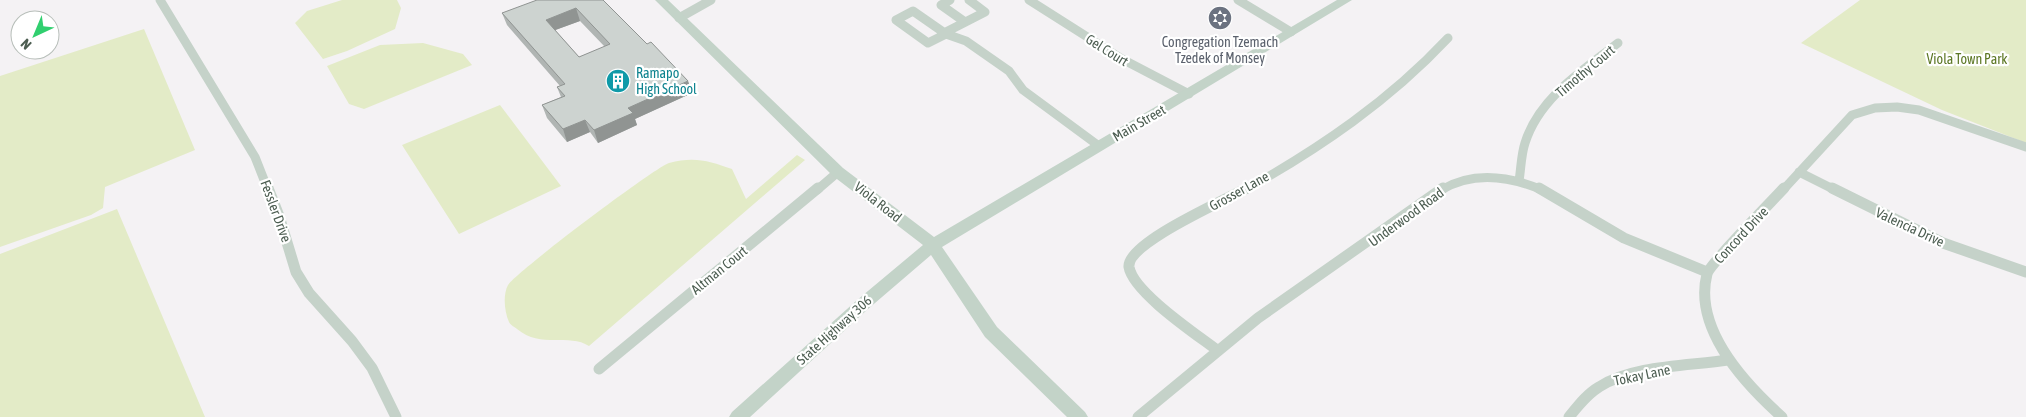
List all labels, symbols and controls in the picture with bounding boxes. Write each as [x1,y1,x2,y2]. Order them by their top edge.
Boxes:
synagogue icon: Congregation Tzemach Tzedek of Monsey [1207,5,1233,31]
north arrow [10,10,60,60]
street label: Gel Court [1083,31,1131,69]
place label: Congregation Tzemach Tzedek of Monsey [1162,34,1278,66]
text: N [17,36,34,53]
street label: Timothy Court [1552,42,1618,100]
park label: Viola Town Park [1927,51,2008,67]
place label: Ramapo High School [636,65,697,97]
building icon: Ramapo High School [605,68,631,94]
street label: Main Street [1110,101,1168,145]
street label: Grosser Lane [1206,168,1272,214]
street label: Fessler Drive [257,178,295,244]
street label: Viola Road [851,179,905,225]
street label: Underwood Road [1365,184,1447,250]
street label: Concord Drive [1711,203,1771,267]
street label: Valencia Drive [1873,204,1947,250]
street label: Altman Court [688,243,750,297]
street label: State Highway 306 [793,292,875,368]
street label: Tokay Lane [1612,361,1672,389]

